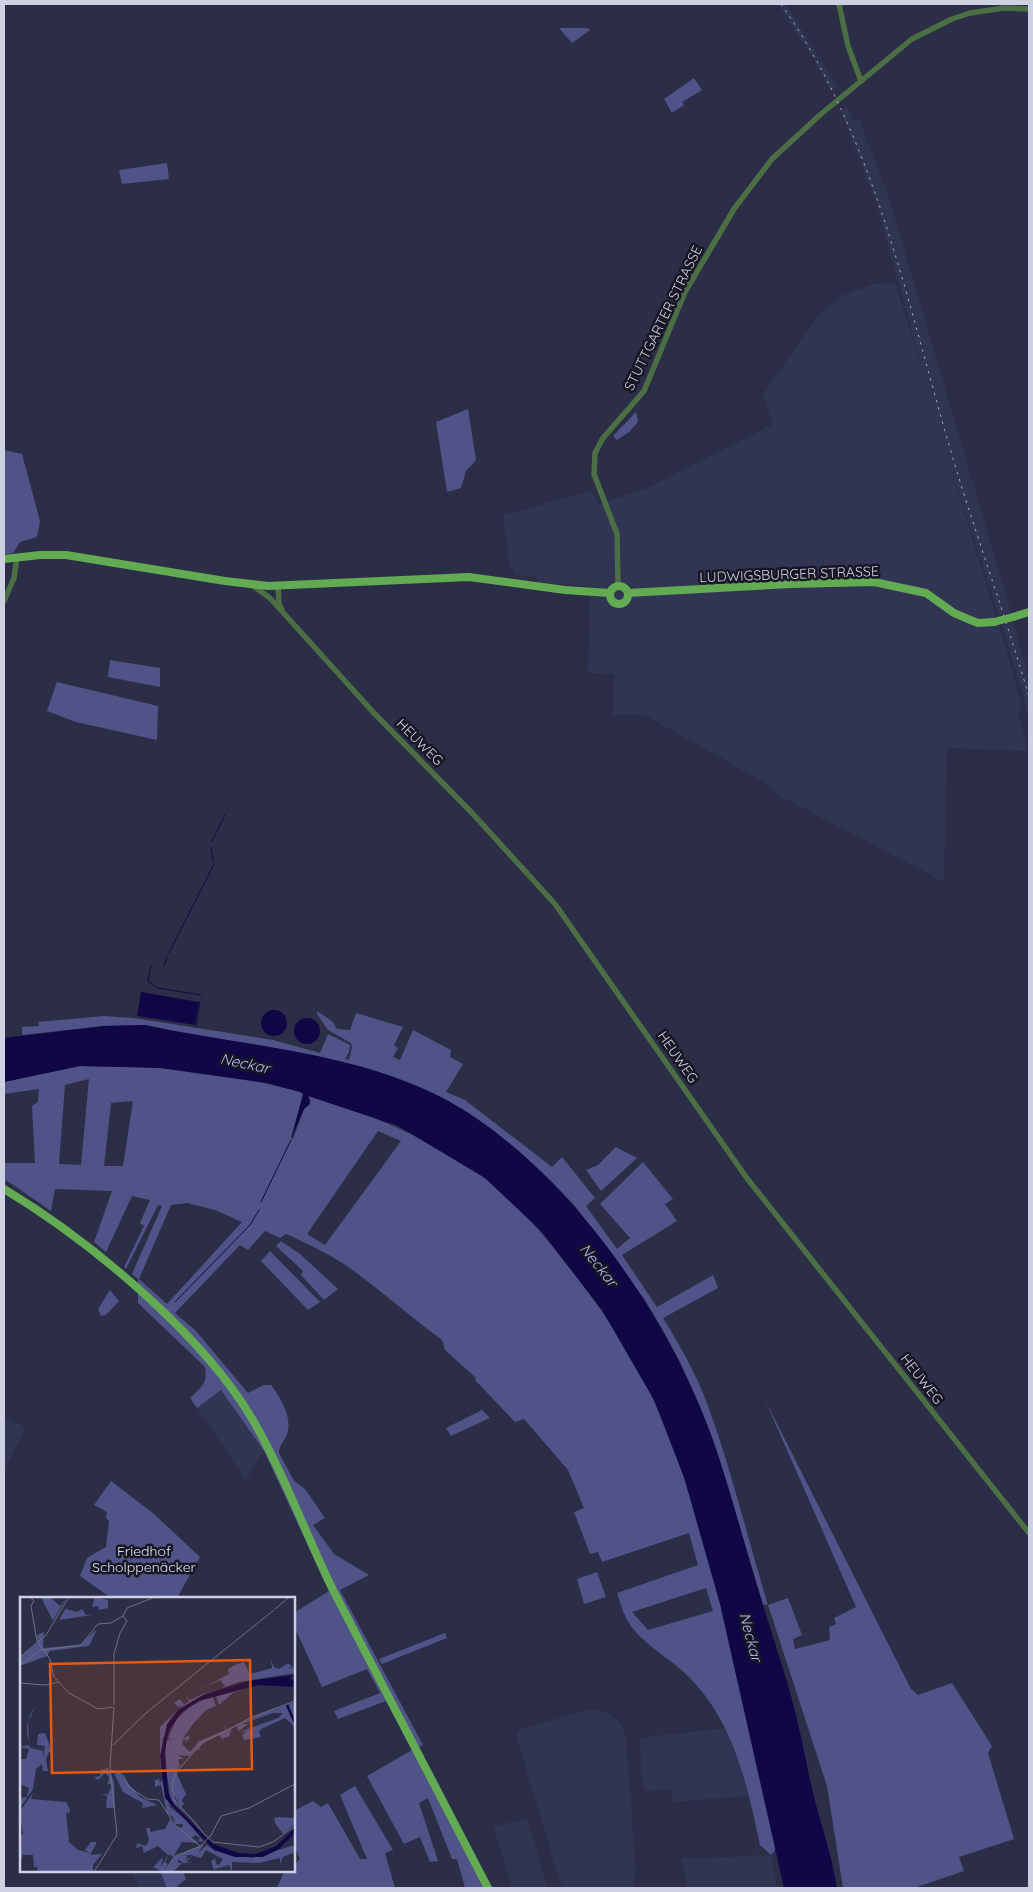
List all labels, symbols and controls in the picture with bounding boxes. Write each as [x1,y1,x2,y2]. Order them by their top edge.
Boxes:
street label: STUTTGARTER STRASSE [620,242,706,394]
street label: LUDWIGSBURGER STRASSE [699,562,879,586]
street label: HEUWEG [393,715,447,769]
street label: HEUWEG [654,1028,702,1086]
water label: Neckar [219,1049,274,1078]
water label: Neckar [576,1240,624,1292]
street label: HEUWEG [897,1350,947,1408]
park label: Friedhof Scholppenäcker [92,1542,197,1576]
inset map [20,1597,295,1872]
water label: Neckar [735,1610,767,1666]

